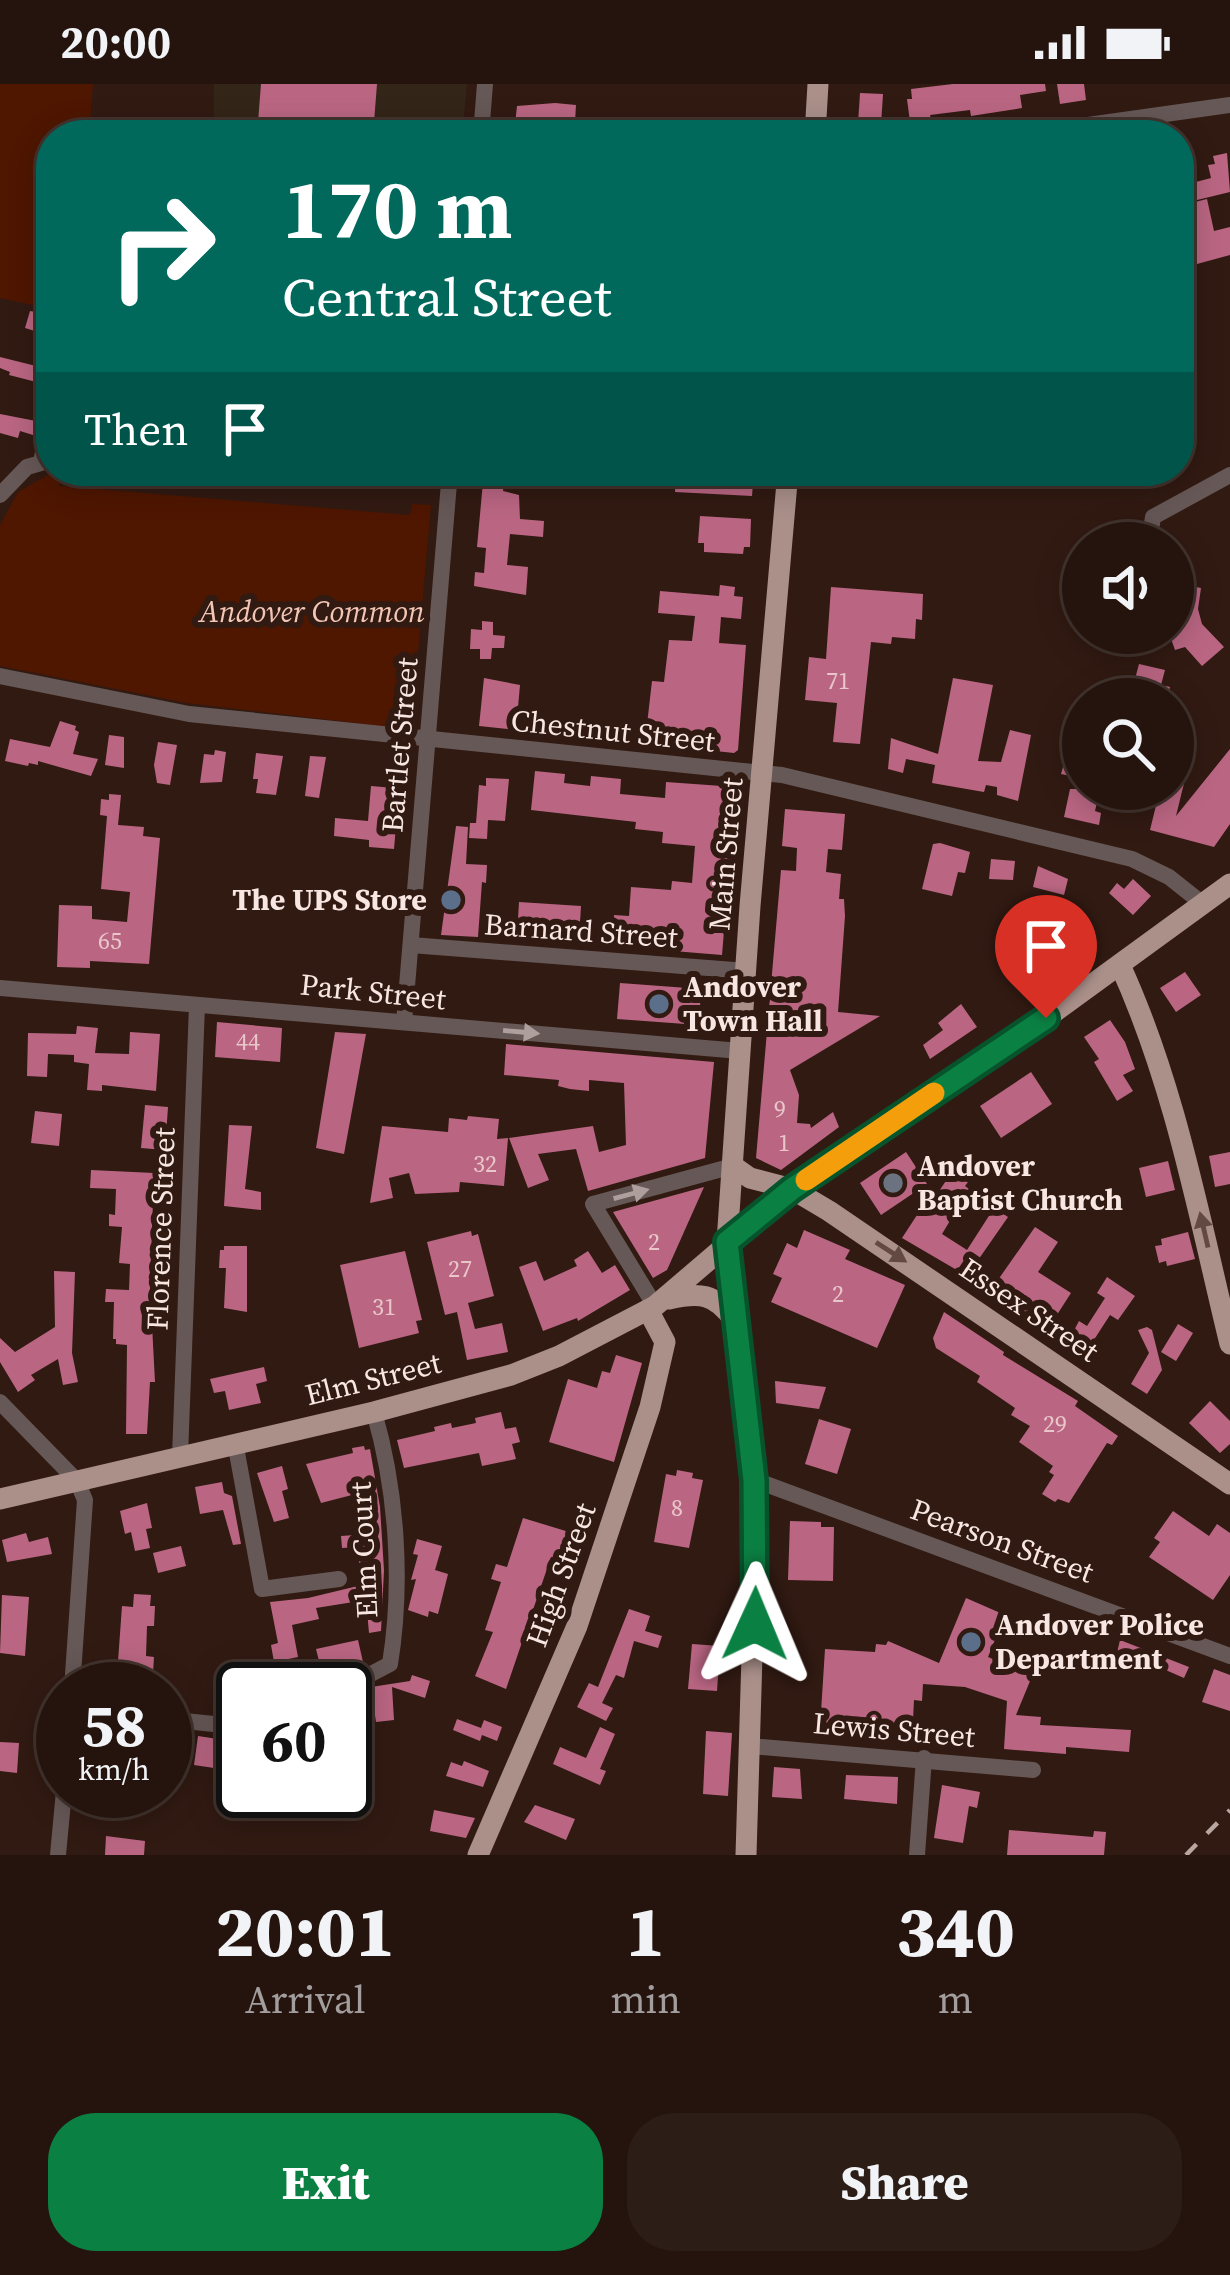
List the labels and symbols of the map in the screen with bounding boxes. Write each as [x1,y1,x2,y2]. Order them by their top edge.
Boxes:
park label: Andover Common [197,591,425,632]
street label: Bartlet Street [371,655,428,834]
house number: 71 [826,664,850,697]
street label: Chestnut Street [509,699,717,762]
street label: Main Street [698,776,753,932]
place label: The UPS Store [232,879,427,920]
marker: The UPS Store [438,887,464,913]
pin [995,895,1097,1018]
street label: Barnard Street [483,903,679,958]
house number: 65 [98,924,122,957]
street label: Park Street [298,963,448,1020]
place label: Andover Town Hall [683,966,823,1041]
marker: Andover Town Hall [646,991,672,1017]
one-way arrow [503,1023,540,1042]
house number: 44 [236,1025,260,1058]
house number: 9 [774,1092,786,1125]
house number: 1 [778,1126,790,1159]
street label: Florence Street [136,1127,185,1331]
place label: Andover Baptist Church [917,1145,1123,1220]
house number: 32 [473,1147,497,1180]
marker: Andover Baptist Church [880,1170,906,1196]
one-way arrow [613,1184,650,1203]
one-way arrow [1194,1212,1213,1249]
house number: 2 [648,1225,660,1258]
one-way arrow [874,1241,907,1263]
street label: Essex Street [952,1248,1107,1371]
house number: 27 [448,1252,472,1285]
house number: 2 [832,1277,844,1310]
house number: 31 [372,1290,396,1323]
street label: Elm Street [301,1342,445,1415]
house number: 29 [1043,1407,1067,1440]
street label: Elm Court [339,1480,388,1619]
street label: Pearson Street [905,1488,1100,1593]
house number: 8 [671,1491,683,1524]
street label: High Street [516,1497,606,1653]
position arrow [692,1561,818,1687]
place label: Andover Police Department [995,1604,1204,1679]
marker: Andover Police Department [958,1629,984,1655]
speed limit sign: 60 [216,1662,372,1818]
street label: Lewis Street [811,1702,977,1757]

